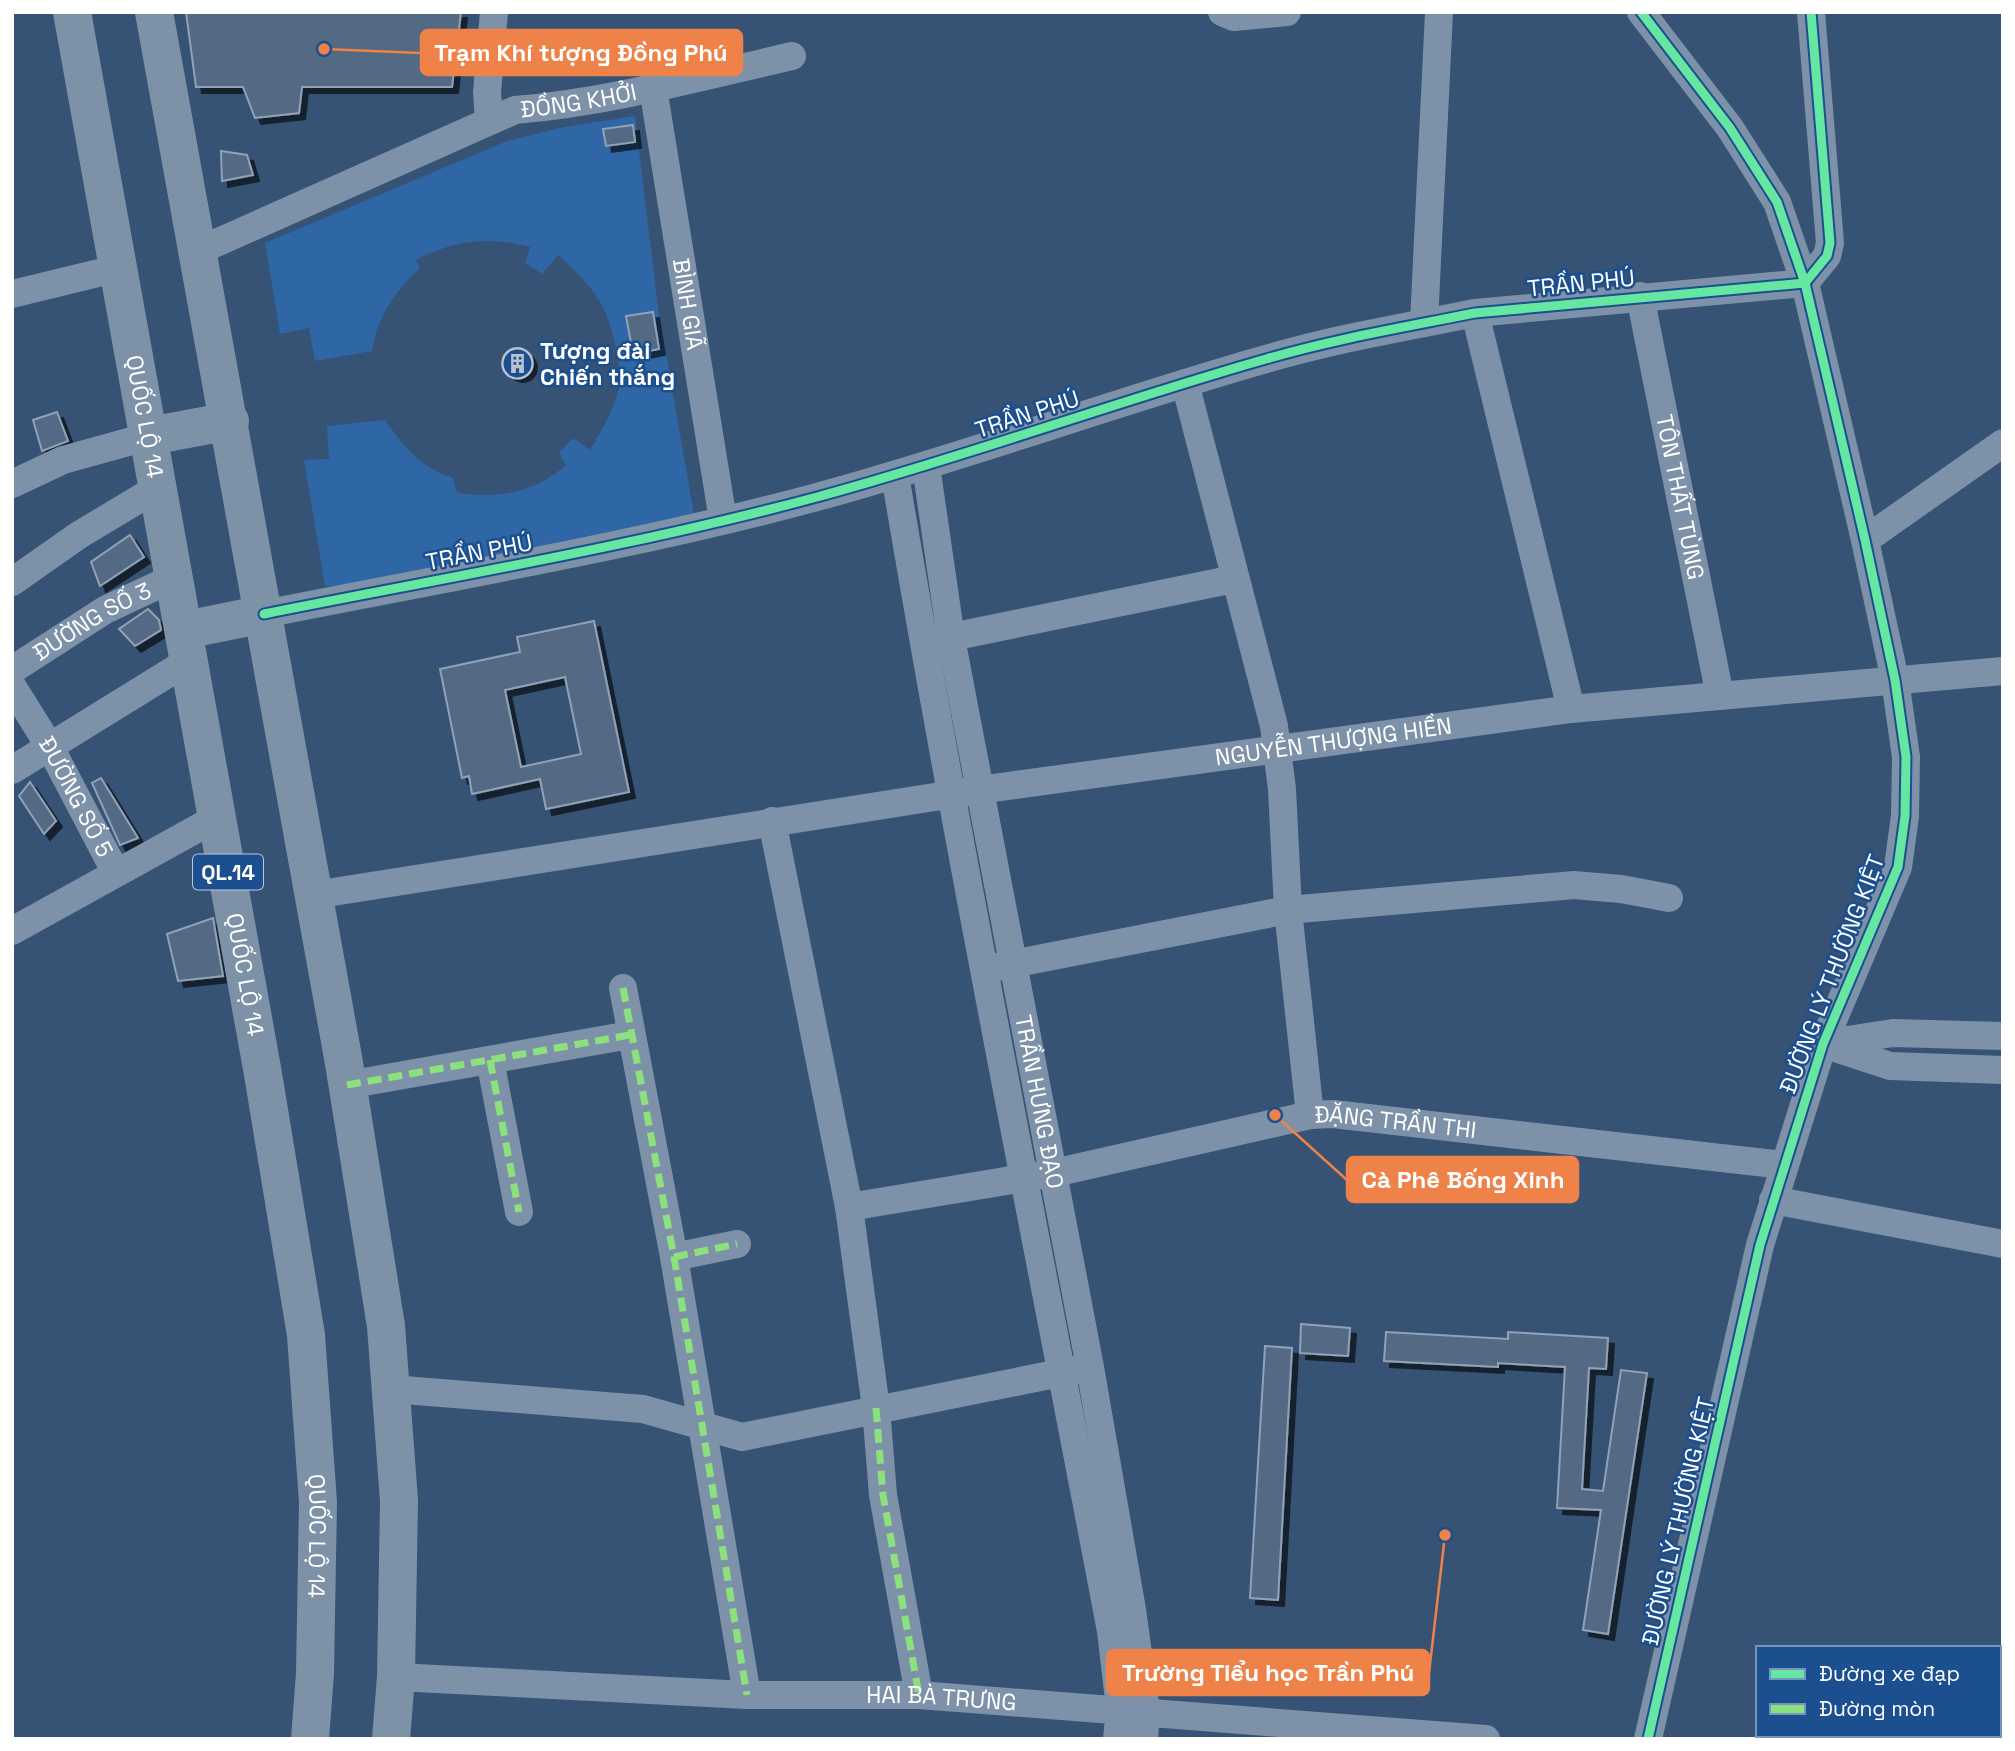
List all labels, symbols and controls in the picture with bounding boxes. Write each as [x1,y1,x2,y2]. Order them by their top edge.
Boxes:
callout: Trạm Khí tượng Đồng Phú [421,30,742,75]
text: Trạm Khí tượng Đồng Phú [434,37,728,68]
street label: ĐỒNG KHỞI [519,77,639,124]
street label: BÌNH GIÃ [666,256,710,352]
street label: TRẦN PHÚ [1526,262,1636,304]
place label: Tượng đài Chiến thắng [540,336,675,392]
building icon: Tượng đài Chiến thắng [500,347,534,381]
street label: QUỐC LỘ 14 [119,353,171,480]
street label: TRẦN PHÚ [971,383,1083,445]
street label: TÔN THẤT TÙNG [1649,412,1711,582]
street label: TRẦN PHÚ [423,527,535,577]
street label: ĐƯỜNG SỐ 3 [27,575,156,667]
street label: NGUYỄN THƯỢNG HIỀN [1213,710,1454,773]
street label: ĐƯỜNG SỐ 5 [32,731,120,862]
street label: ĐƯỜNG LÝ THƯỜNG KIỆT [1773,850,1891,1098]
road number: QL.14 [193,854,263,890]
street label: QUỐC LỘ 14 [219,911,271,1038]
street label: TRẦN HƯNG ĐẠO [1008,1012,1071,1191]
street label: ĐẶNG TRẦN THI [1314,1099,1478,1145]
callout: Cà Phê Bống Xinh [1347,1157,1578,1202]
text: Cà Phê Bống Xinh [1362,1164,1564,1195]
street label: ĐƯỜNG LÝ THƯỜNG KIỆT [1635,1394,1721,1648]
street label: QUỐC LỘ 14 [301,1473,334,1598]
legend [1756,1646,2001,1737]
callout: Trường Tiểu học Trần Phú [1107,1650,1429,1695]
text: Trường Tiểu học Trần Phú [1122,1657,1414,1688]
text: Đường xe đạp [1819,1660,1960,1687]
street label: HAI BÀ TRƯNG [866,1680,1018,1718]
text: Đường mòn [1819,1695,1935,1722]

